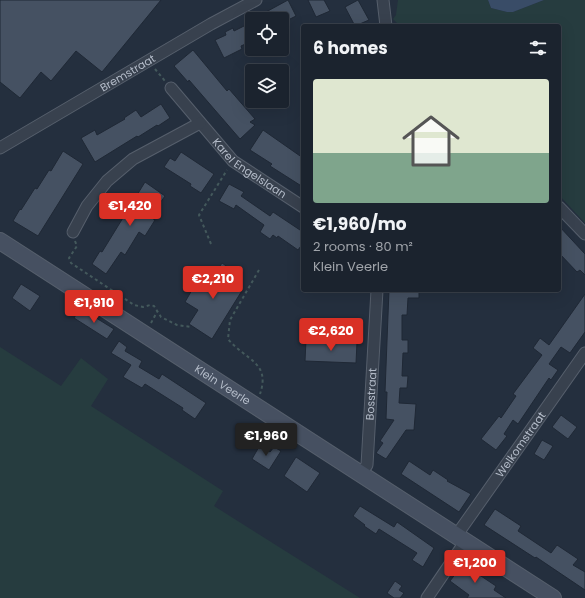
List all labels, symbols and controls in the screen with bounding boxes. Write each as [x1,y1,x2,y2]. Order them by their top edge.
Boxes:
map controls [245,12,289,108]
button: locate [245,12,289,56]
text: 6 homes [313,36,388,60]
icon: filters [527,37,549,59]
street label: Bremstraat [97,50,158,96]
button: layers [245,64,289,108]
icon: home [395,105,467,177]
street label: Karel Engelslaan [209,134,290,202]
pin: €1,420 [97,193,163,227]
text: €1,420 [108,196,152,215]
text: €1,960/mo [313,212,407,236]
text: 2 rooms · 80 m² [313,237,413,256]
text: Klein Veerle [313,257,388,276]
pin: €2,210 [180,266,246,300]
text: €2,210 [192,269,234,288]
pin: €1,910 [61,290,127,324]
text: €1,910 [74,293,114,312]
pin: €2,620 [298,318,364,352]
text: €2,620 [308,321,354,340]
street label: Klein Veerle [192,361,254,409]
street label: Bosstraat [362,368,381,421]
street label: Welkomstraat [492,408,549,481]
pin: €1,960 [233,423,299,457]
text: €1,960 [244,426,288,445]
pin: €1,200 [442,550,508,584]
text: €1,200 [453,553,497,572]

